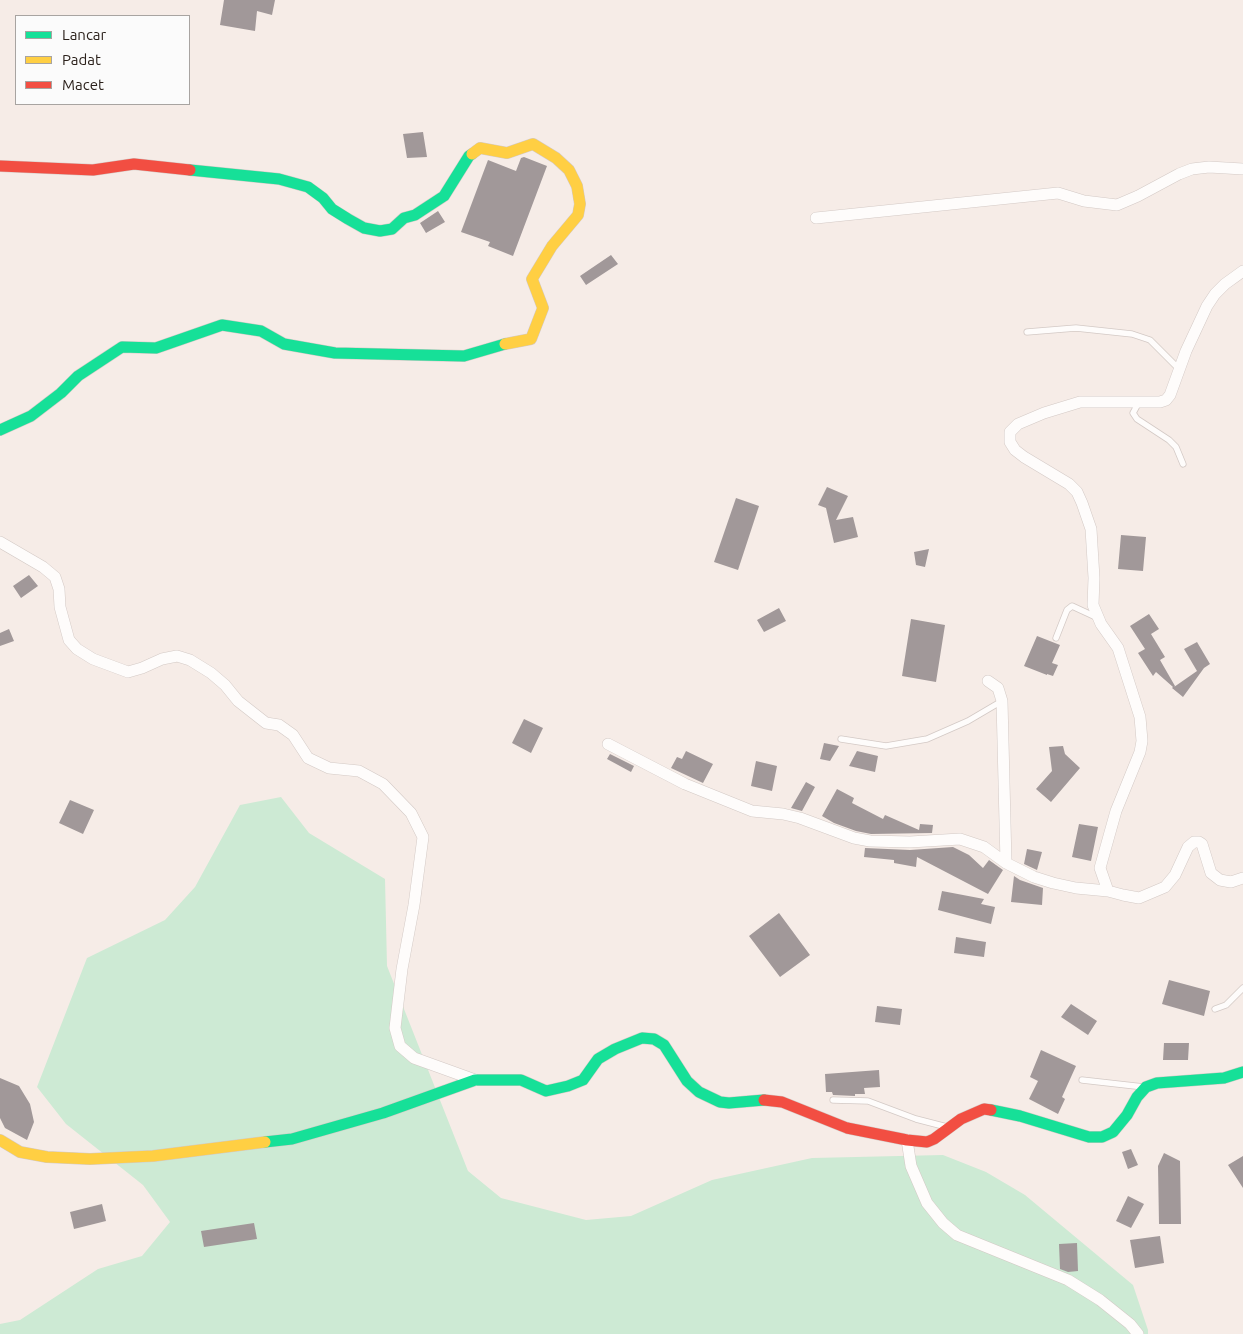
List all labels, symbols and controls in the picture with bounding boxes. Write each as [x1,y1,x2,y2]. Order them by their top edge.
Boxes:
legend [15,15,190,105]
text: Lancar [62,26,106,43]
text: Padat [62,51,101,68]
text: Macet [62,76,104,93]

